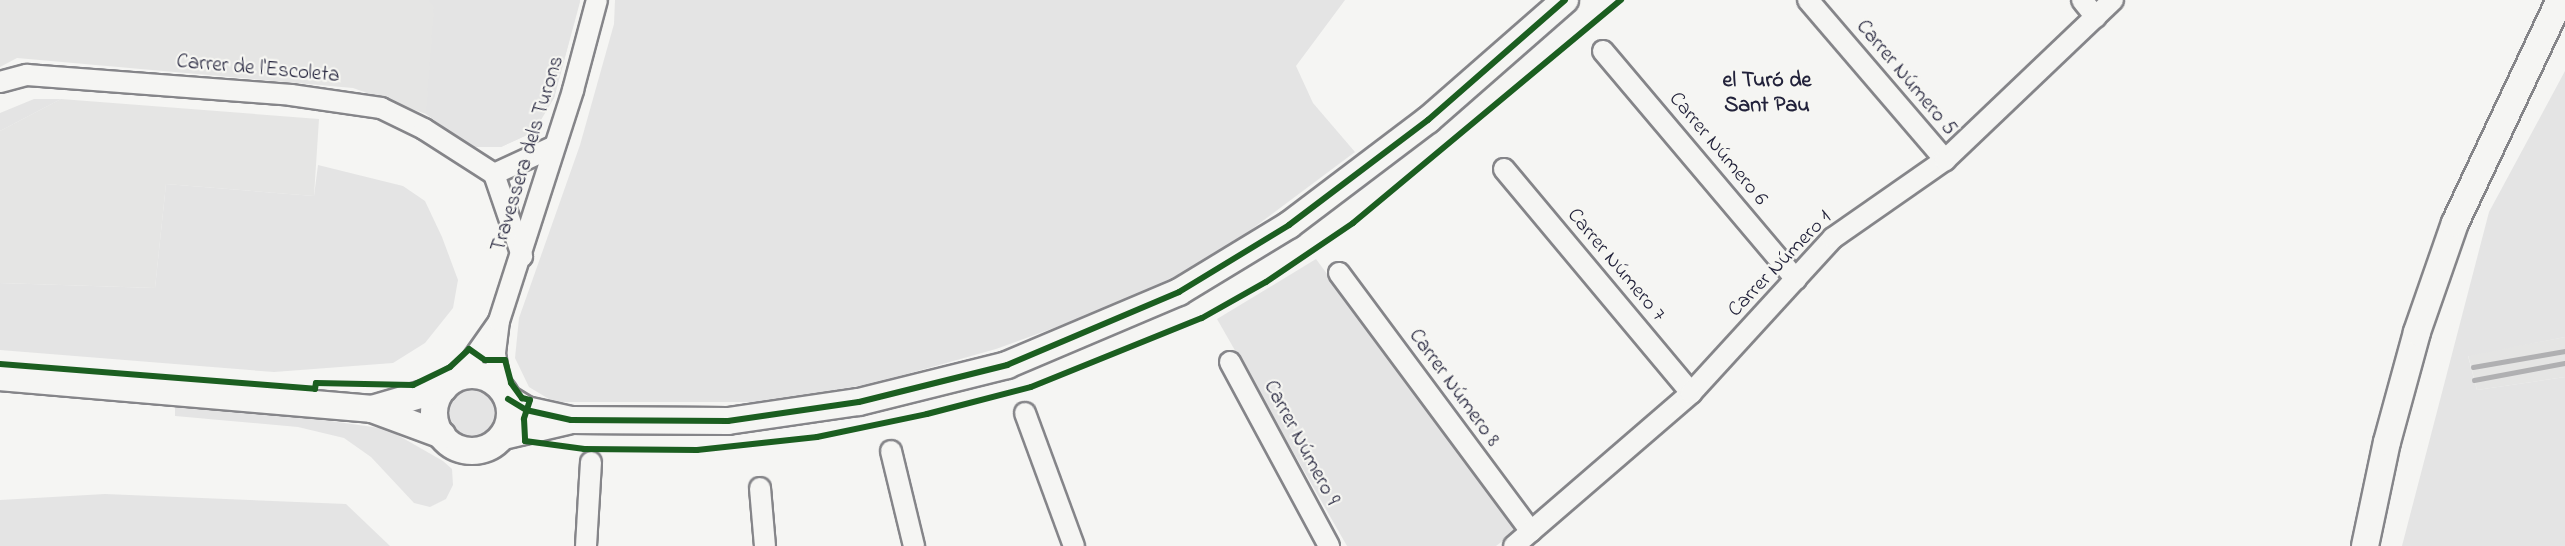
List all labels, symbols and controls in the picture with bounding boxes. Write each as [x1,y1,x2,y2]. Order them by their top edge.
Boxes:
street label: Carrer Número 5 [1850,15,1962,141]
street label: Carrer de l'Escoleta [175,49,341,89]
street label: Travessera dels Turons [486,53,570,255]
district label: el Turó de Sant Pau [1723,68,1811,119]
street label: Carrer Número 6 [1663,87,1773,211]
street label: Carrer Número 7 [1561,203,1671,327]
street label: Carrer Número 1 [1723,206,1837,322]
street label: Carrer Número 8 [1403,324,1505,452]
street label: Carrer Número 9 [1258,376,1344,510]

